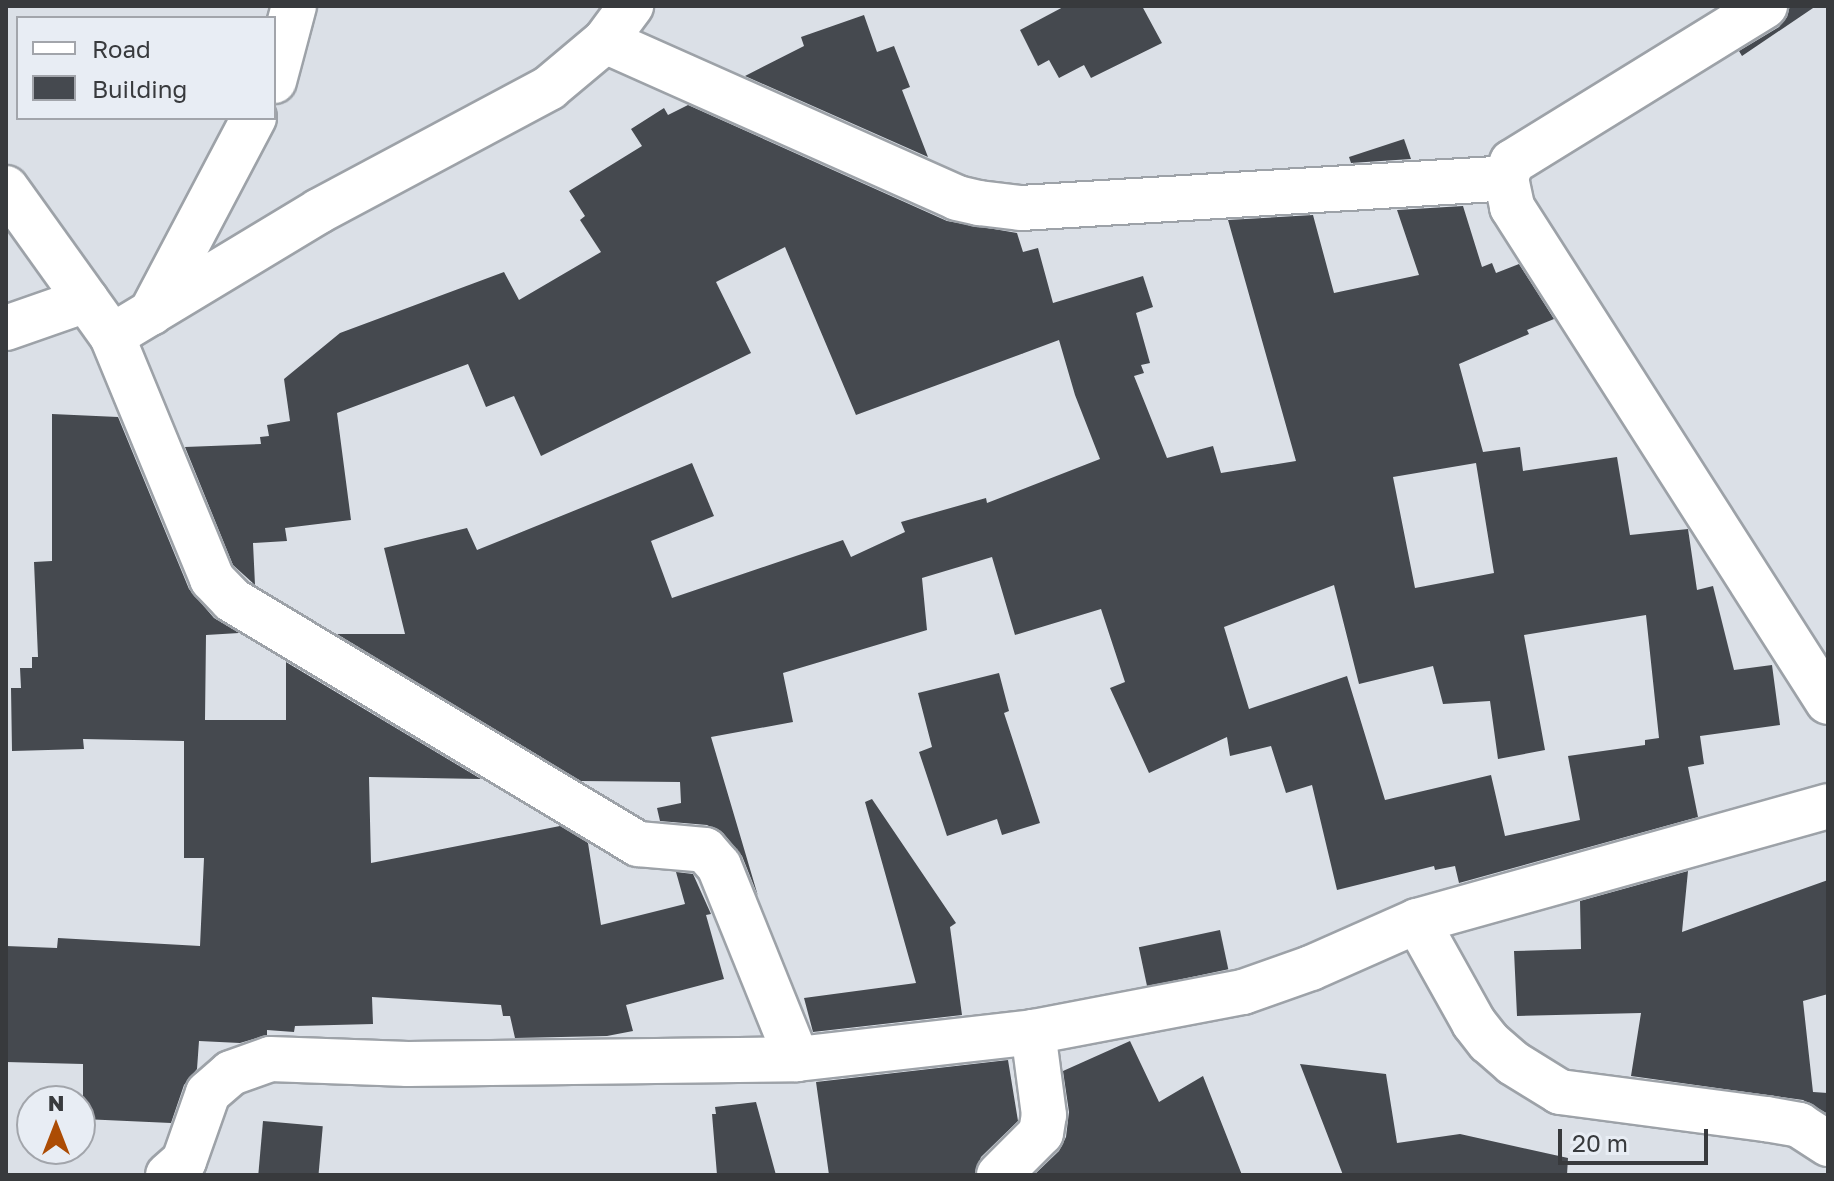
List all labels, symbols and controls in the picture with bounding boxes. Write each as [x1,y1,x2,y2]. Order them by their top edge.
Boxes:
legend [16,16,276,120]
text: Road [92,34,151,63]
text: Building [92,74,187,103]
north arrow [16,1085,96,1165]
text: N [48,1089,64,1116]
scale bar [1562,1113,1712,1163]
text: 20 m [1572,1128,1628,1157]

